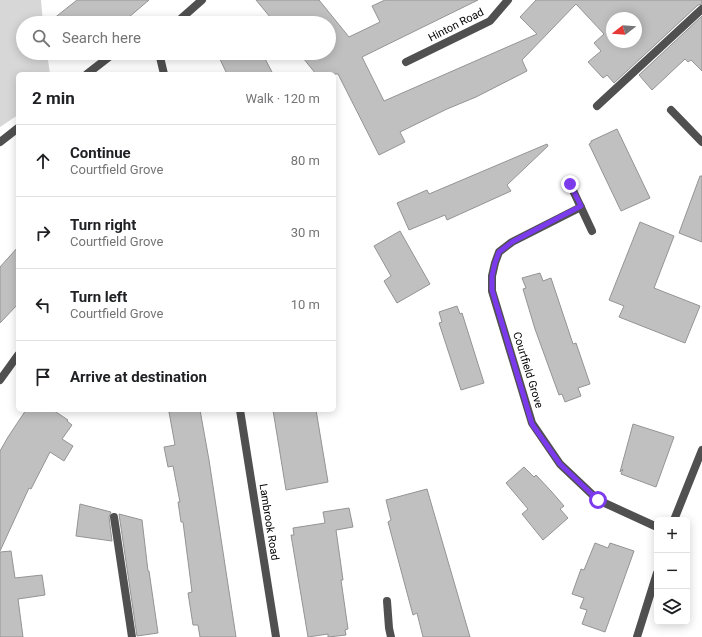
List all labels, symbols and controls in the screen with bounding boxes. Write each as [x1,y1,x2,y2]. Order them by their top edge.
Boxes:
street label: Hinton Road [426,5,486,45]
north arrow [606,12,642,48]
search box [16,16,336,60]
icon: search [30,27,52,49]
text: Search here [62,29,141,47]
text: 2 min [32,88,75,108]
text: Walk · 120 m [245,91,320,106]
text: Continue [70,144,131,162]
icon: ahead [32,150,54,172]
text: 80 m [291,153,320,168]
text: Courtfield Grove [70,162,163,177]
route end [561,175,579,193]
text: Turn right [70,216,136,234]
icon: right [32,222,54,244]
text: 30 m [291,225,320,240]
text: Courtfield Grove [70,234,163,249]
text: Turn left [70,288,127,306]
icon: left [32,294,54,316]
text: 10 m [291,297,320,312]
text: Courtfield Grove [70,306,163,321]
street label: Courtfield Grove [510,330,546,410]
icon: arrive [32,366,54,388]
text: Arrive at destination [70,368,207,386]
street label: Lambrook Road [257,483,281,561]
route start [589,491,607,509]
map controls [654,517,690,625]
button: + [654,517,690,553]
button: − [654,553,690,589]
button: layers [654,589,690,625]

